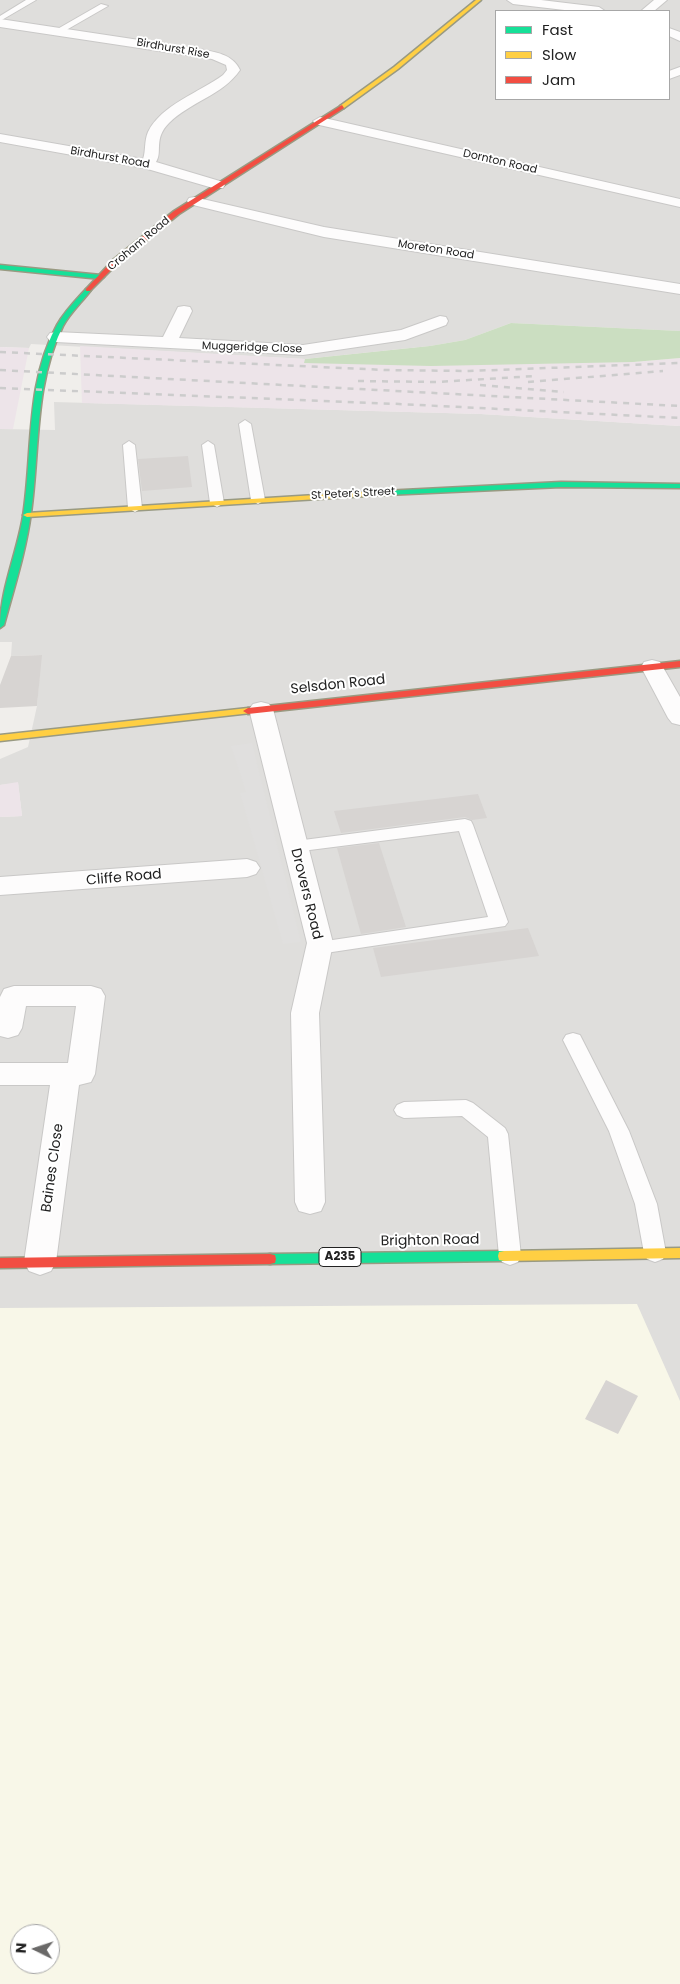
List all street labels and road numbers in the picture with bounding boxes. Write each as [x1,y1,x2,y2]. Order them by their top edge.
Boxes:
street label: Birdhurst Rise [136,36,210,62]
street label: Birdhurst Road [69,145,151,171]
street label: Dornton Road [462,147,538,177]
street label: Croham Road [105,214,173,274]
street label: Moreton Road [397,237,475,263]
street label: Muggeridge Close [202,340,302,356]
street label: St Peter's Street [311,485,395,503]
street label: Selsdon Road [290,672,386,698]
street label: Drovers Road [287,847,325,941]
street label: Cliffe Road [86,866,162,890]
street label: Baines Close [38,1123,68,1213]
street label: Brighton Road [380,1232,480,1250]
road number: A235 [319,1248,361,1266]

